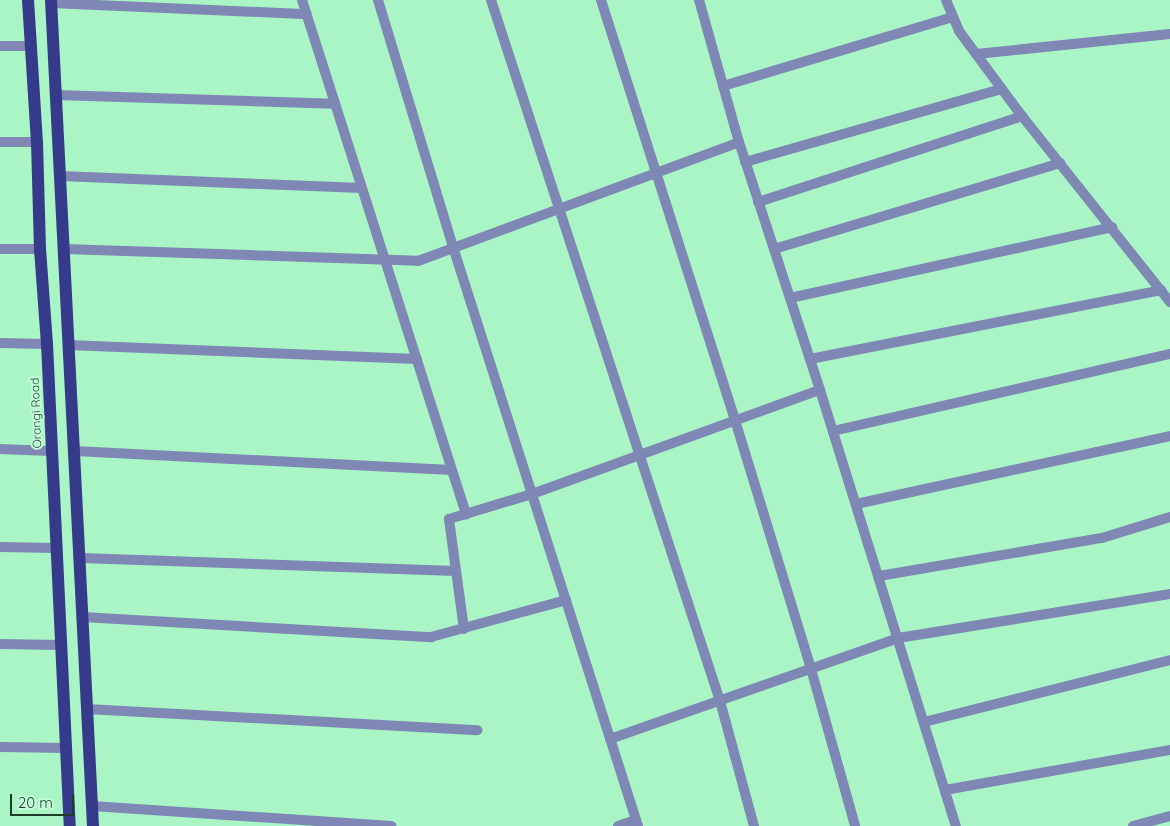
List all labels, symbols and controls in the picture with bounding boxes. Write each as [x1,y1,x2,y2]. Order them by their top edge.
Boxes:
street label: Orangi Road [28,377,44,449]
scale bar [12,784,76,816]
text: 20 m [18,793,53,812]

